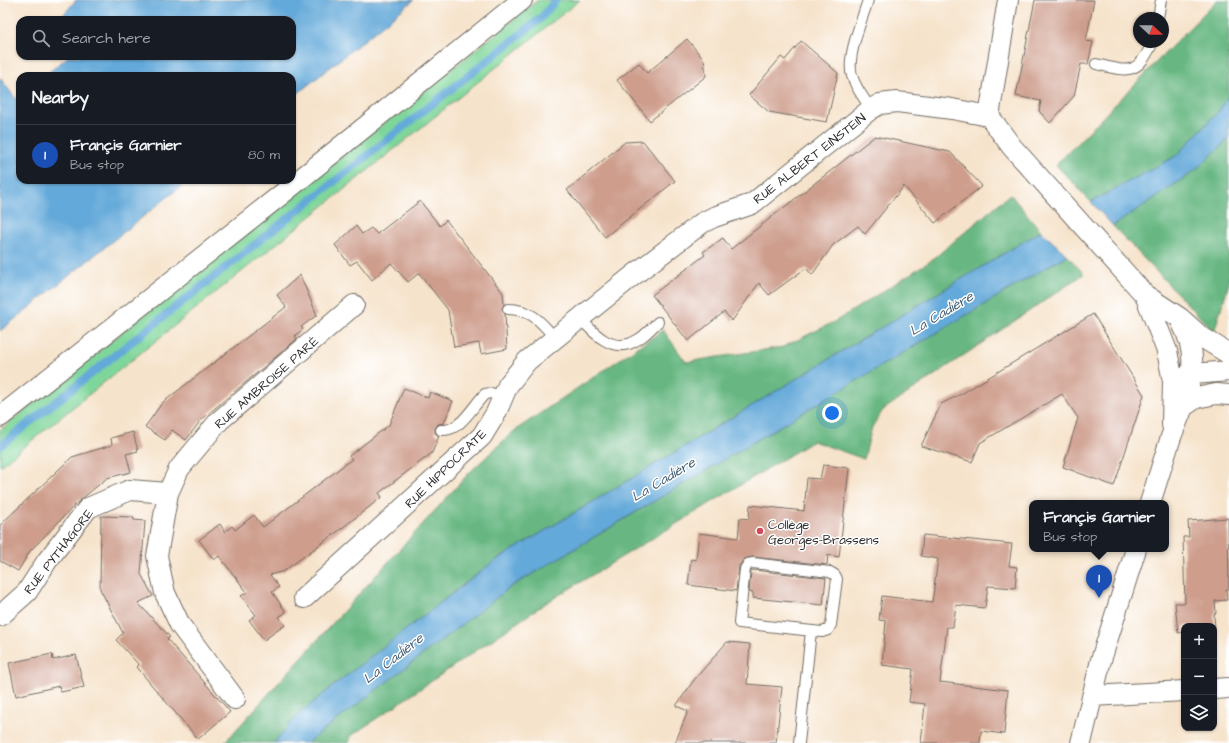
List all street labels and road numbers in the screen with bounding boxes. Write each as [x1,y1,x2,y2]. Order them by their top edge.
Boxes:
street label: RUE ALBERT EINSTEIN [750,109,870,208]
street label: RUE AMBROISE PARÉ [211,332,323,433]
street label: RUE HIPPOCRATE [401,425,491,512]
street label: RUE PYTHAGORE [20,505,98,598]

